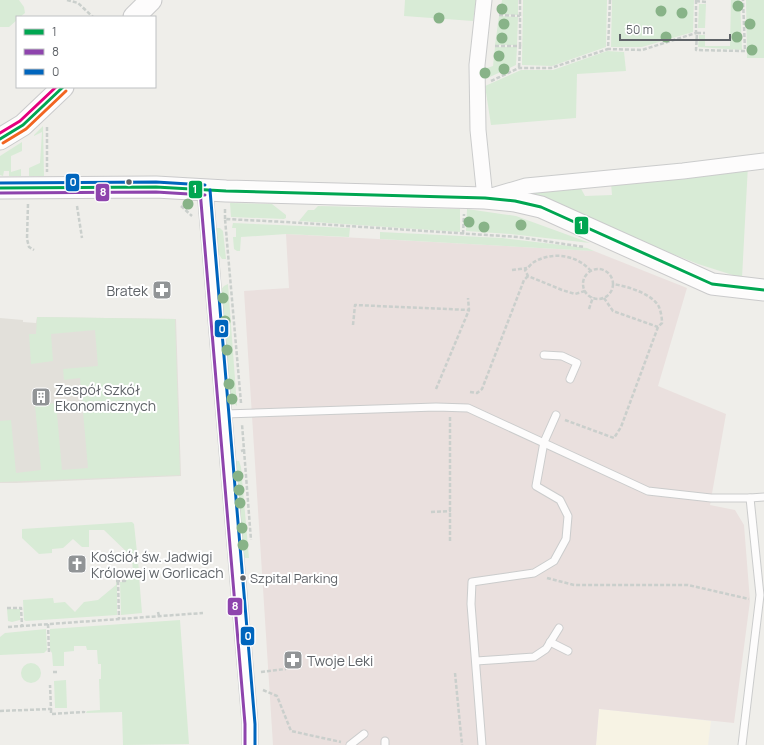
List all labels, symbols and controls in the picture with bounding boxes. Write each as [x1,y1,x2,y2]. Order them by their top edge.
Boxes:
legend [16,16,156,88]
scale bar [620,16,730,42]
text: 50 m [626,21,653,38]
text: 1 [52,23,57,40]
text: 8 [52,43,59,60]
text: 0 [52,63,59,80]
line badge: 0 [65,173,80,192]
text: 0 [69,174,77,189]
unlabelled marker [124,177,134,187]
line badge: 1 [188,180,203,199]
text: 1 [193,181,197,196]
line badge: 8 [95,183,110,202]
text: 8 [100,184,107,199]
line badge: 1 [574,216,589,235]
text: 1 [579,217,583,232]
pharmacy icon: Bratek [151,279,173,301]
place label: Bratek [106,281,149,300]
line badge: 0 [214,319,229,338]
text: 0 [218,321,226,336]
place label: Zespół Szkół Ekonomicznych [55,380,156,415]
building icon: Zespół Szkół Ekonomicznych [30,386,52,408]
place label: Kościół św. Jadwigi Królowej w Gorlicach [91,547,224,582]
church icon: Kościół św. Jadwigi Królowej w Gorlicach [66,553,88,575]
place label: Szpital Parking [250,569,338,587]
marker: Szpital Parking [238,573,248,583]
line badge: 8 [227,597,243,616]
text: 8 [232,598,239,613]
line badge: 0 [240,626,255,646]
text: 0 [244,628,252,643]
pharmacy icon: Twoje Leki [282,649,304,671]
place label: Twoje Leki [307,651,373,670]

